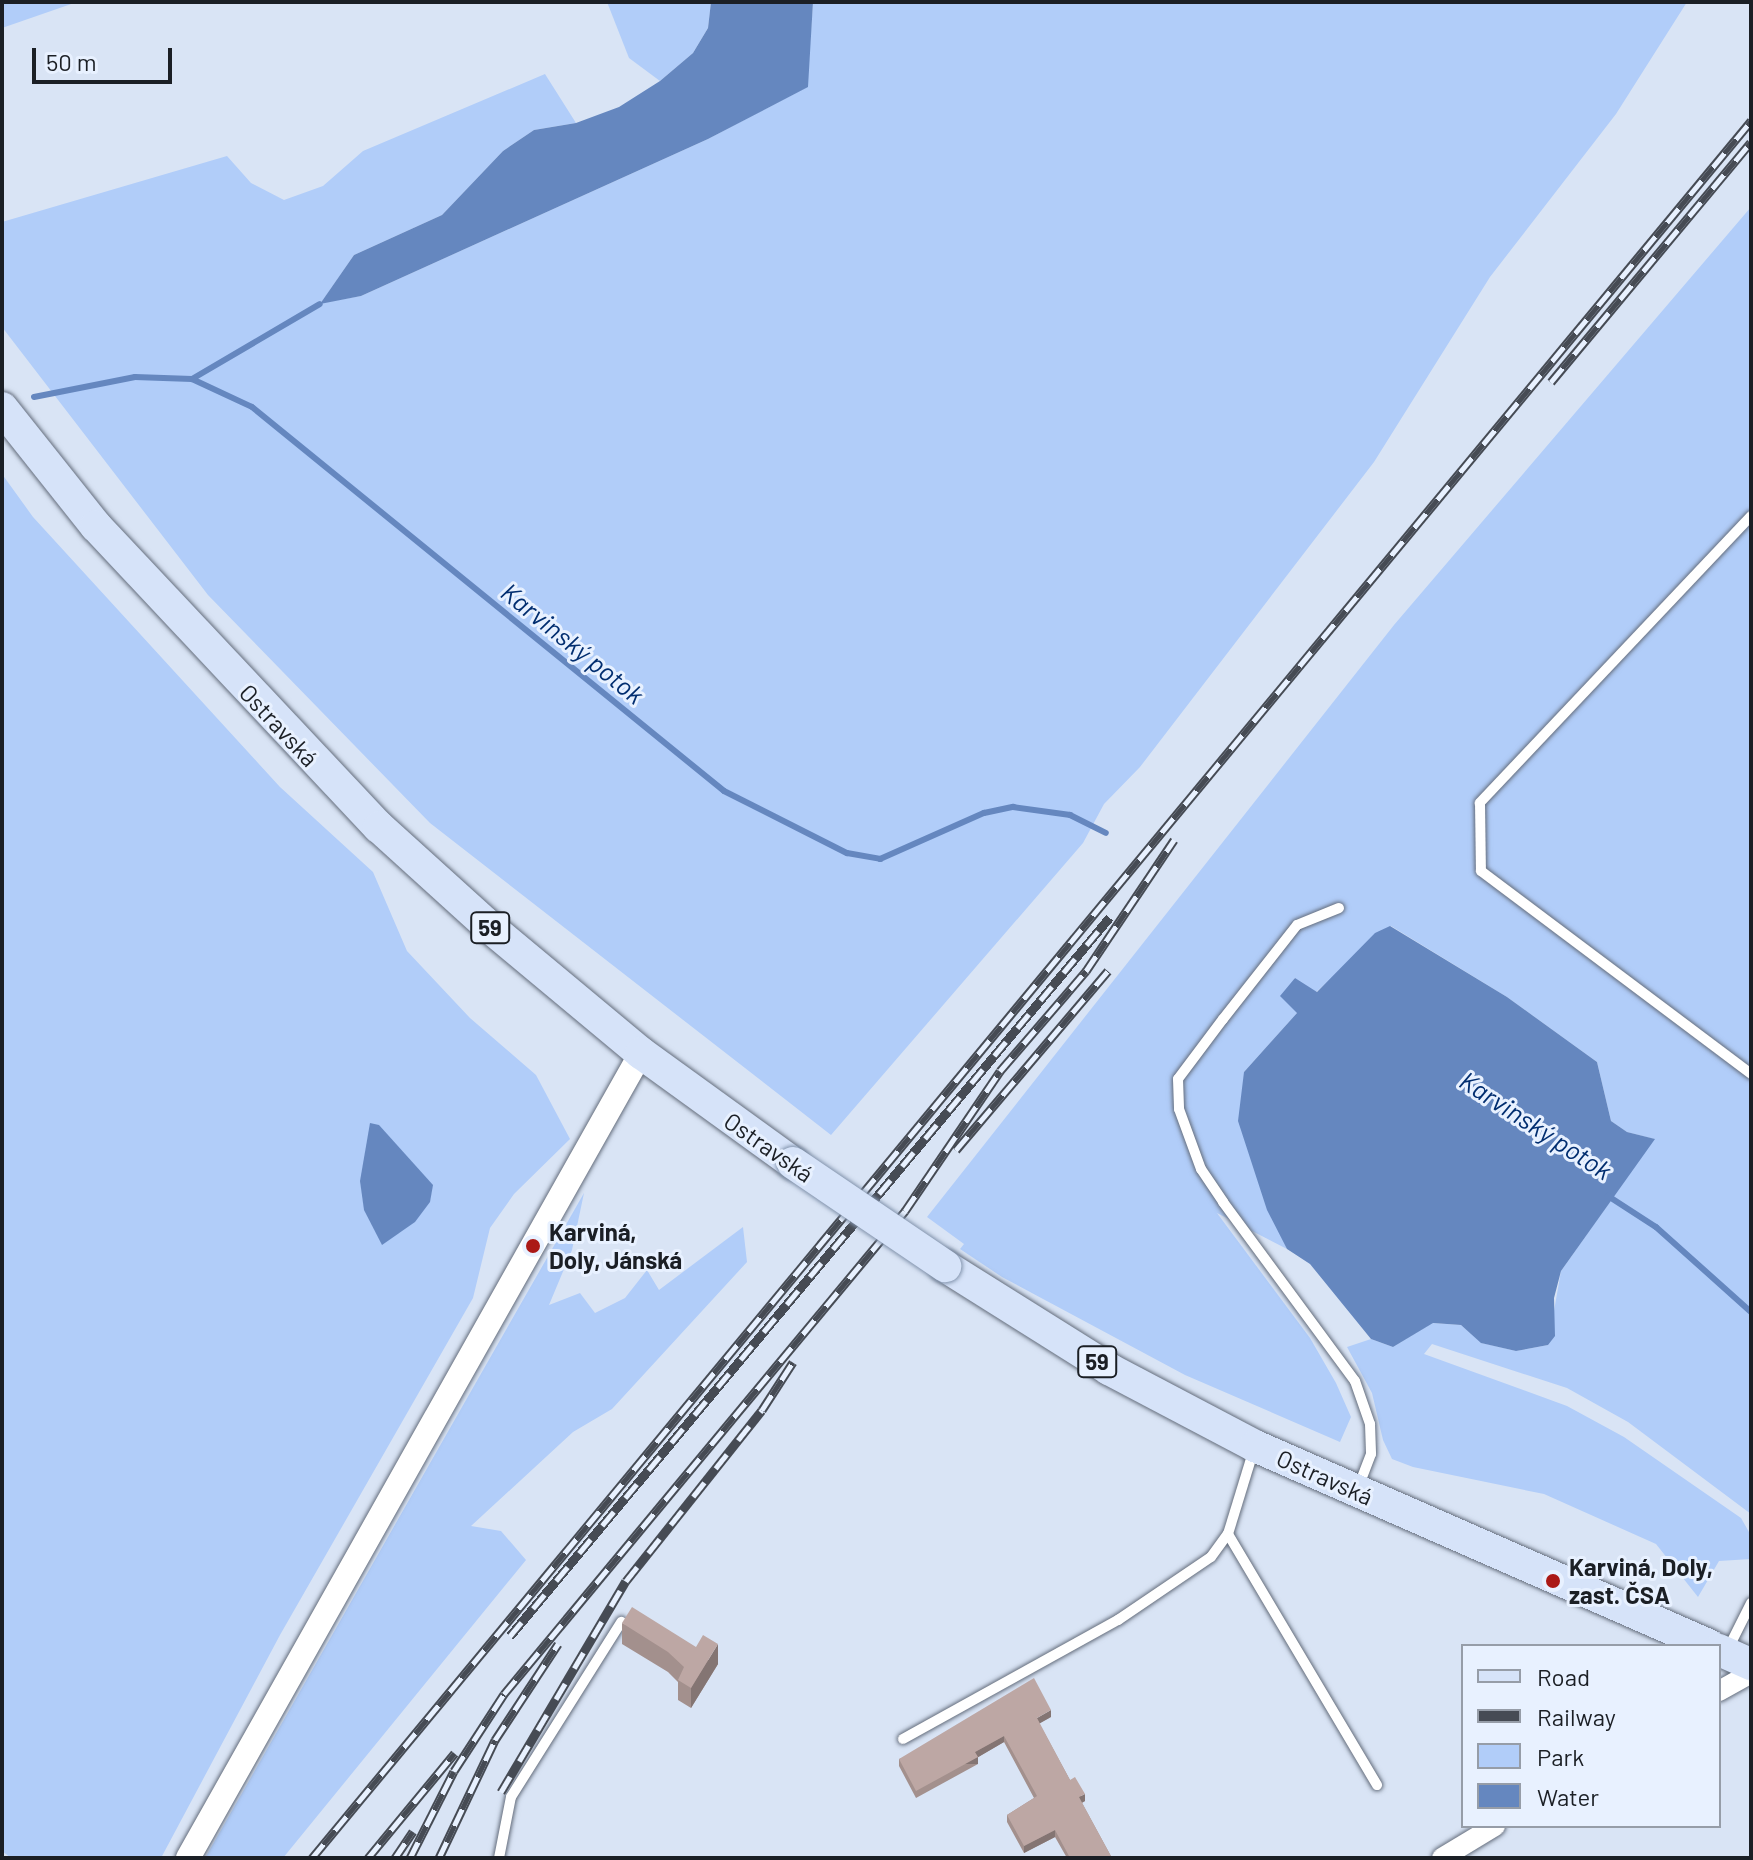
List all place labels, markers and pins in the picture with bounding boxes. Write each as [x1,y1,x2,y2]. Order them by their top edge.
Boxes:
place label: Karviná, Doly, Jánská [549,1218,682,1274]
marker: Karviná, Doly, Jánská [524,1237,542,1255]
place label: Karviná, Doly, zast. ČSA [1569,1553,1713,1609]
marker: Karviná, Doly, zast. ČSA [1544,1572,1562,1590]

